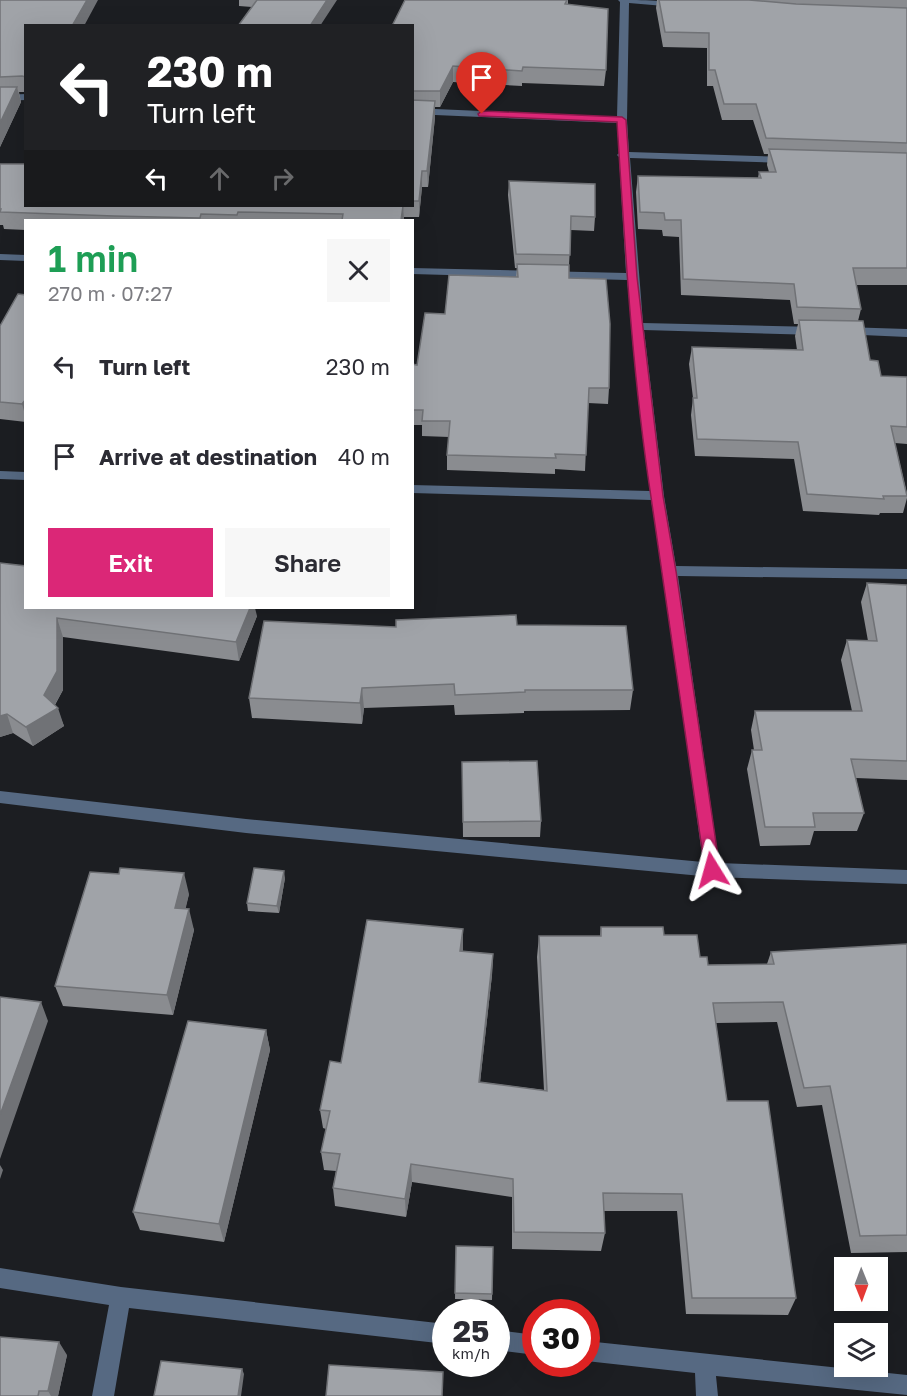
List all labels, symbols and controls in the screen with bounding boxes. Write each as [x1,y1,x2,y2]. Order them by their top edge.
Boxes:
text: 230 m [147,46,273,96]
icon: left [48,48,126,126]
pin [456,52,507,114]
icon: arrive [465,61,498,94]
text: Turn left [147,97,256,129]
icon: left [140,162,173,195]
icon: ahead [203,162,236,195]
icon: right [266,162,299,195]
text: 1 min [48,237,138,280]
button: close [327,239,390,302]
text: 270 m · 07:27 [48,281,173,305]
icon: left [48,350,81,383]
text: Turn left [99,353,190,380]
text: 230 m [326,353,390,380]
icon: arrive [48,440,81,473]
text: Arrive at destination [99,443,317,470]
text: 40 m [338,443,390,470]
button: Exit [48,528,213,597]
button: Share [225,528,390,597]
position arrow [680,838,744,902]
north arrow [834,1257,888,1311]
map controls [834,1257,888,1377]
speed limit sign: 30 [522,1299,600,1377]
text: 25 [453,1313,489,1349]
button: layers [834,1323,888,1377]
text: km/h [452,1344,490,1362]

